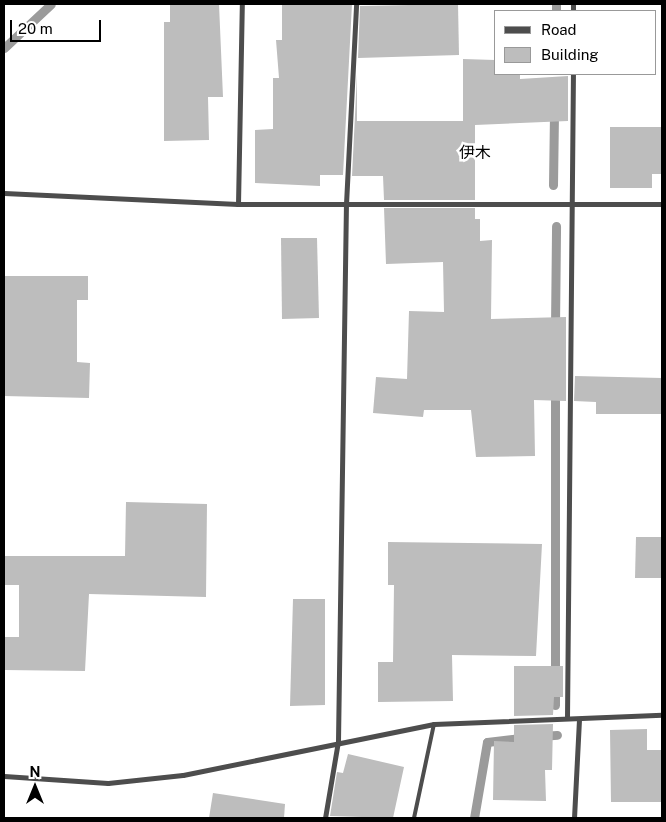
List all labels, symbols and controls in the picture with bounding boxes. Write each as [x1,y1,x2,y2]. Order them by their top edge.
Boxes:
scale bar [12,10,104,42]
legend [493,10,656,75]
text: 20 m [18,20,53,37]
text: Road [541,21,577,38]
text: Building [541,46,599,63]
district label: 伊木 [459,143,491,163]
north arrow [10,762,60,812]
text: N [30,764,40,780]

